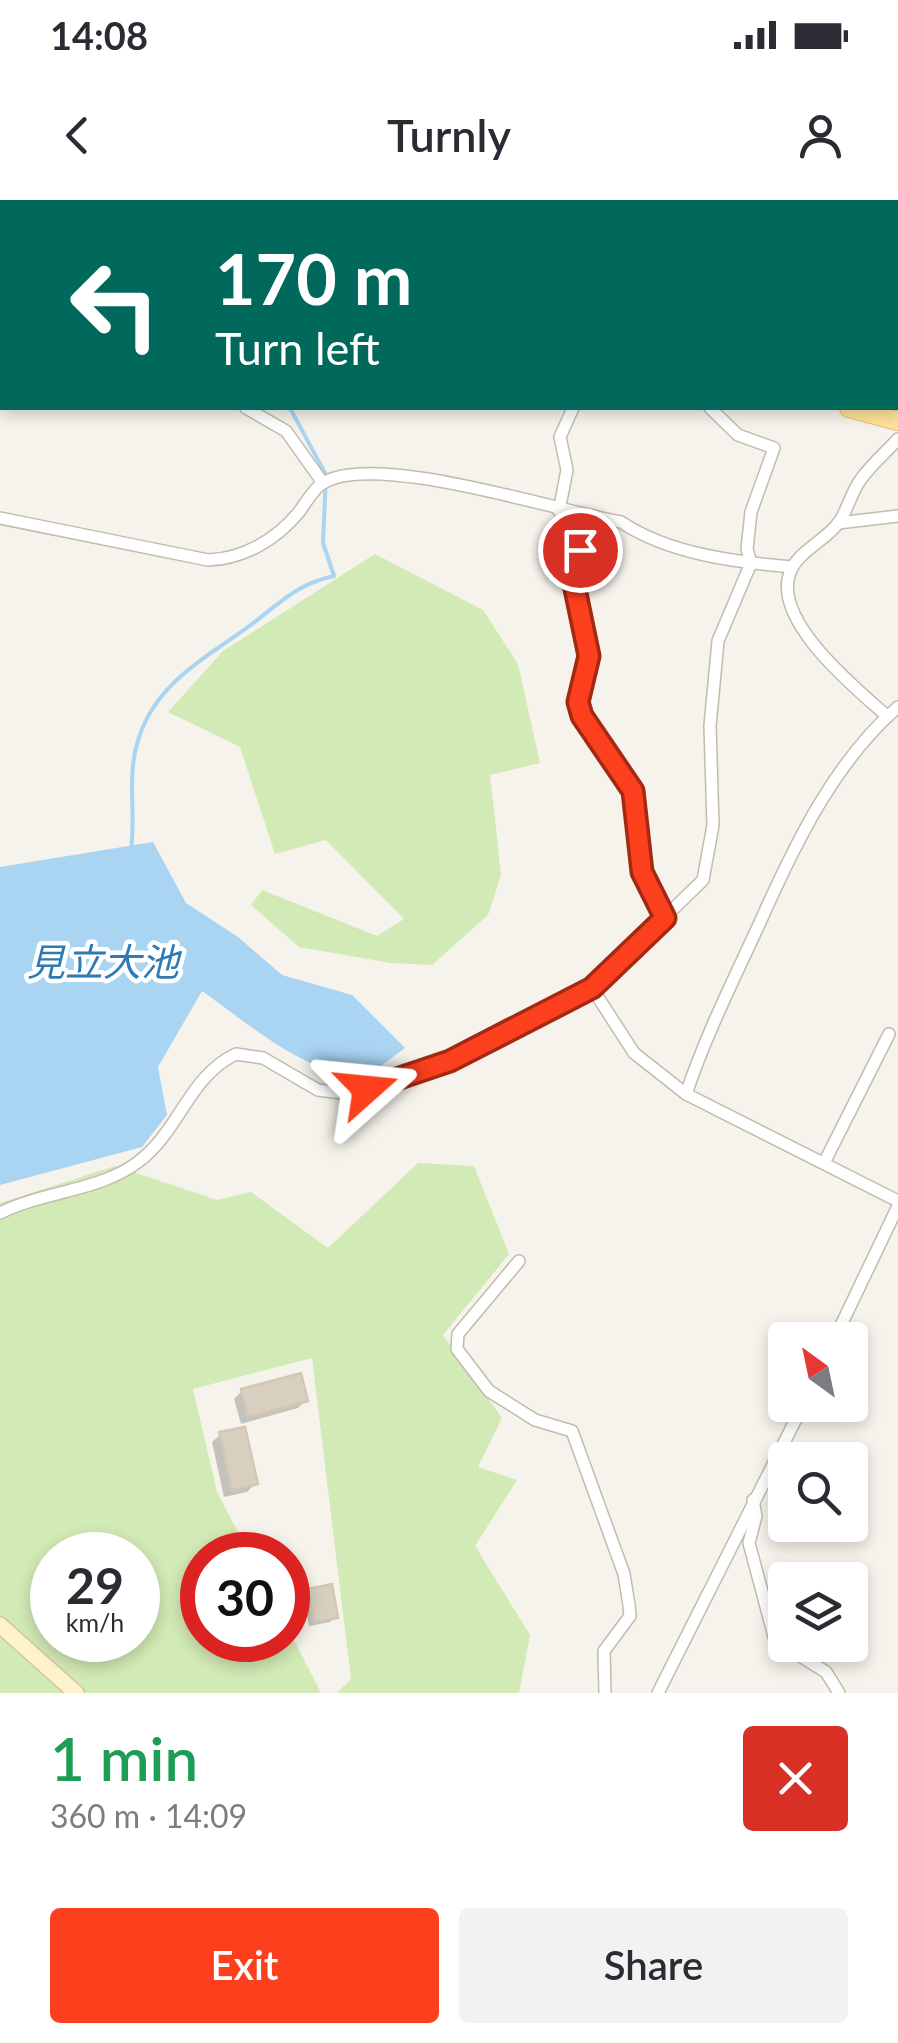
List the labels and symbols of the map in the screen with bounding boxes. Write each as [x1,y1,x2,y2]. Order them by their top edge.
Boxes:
pin [538,508,623,593]
water label: 見立大池 [27,938,183,984]
position arrow [315,1037,419,1141]
north arrow [768,1322,868,1422]
speed limit sign: 30 [180,1532,310,1662]

